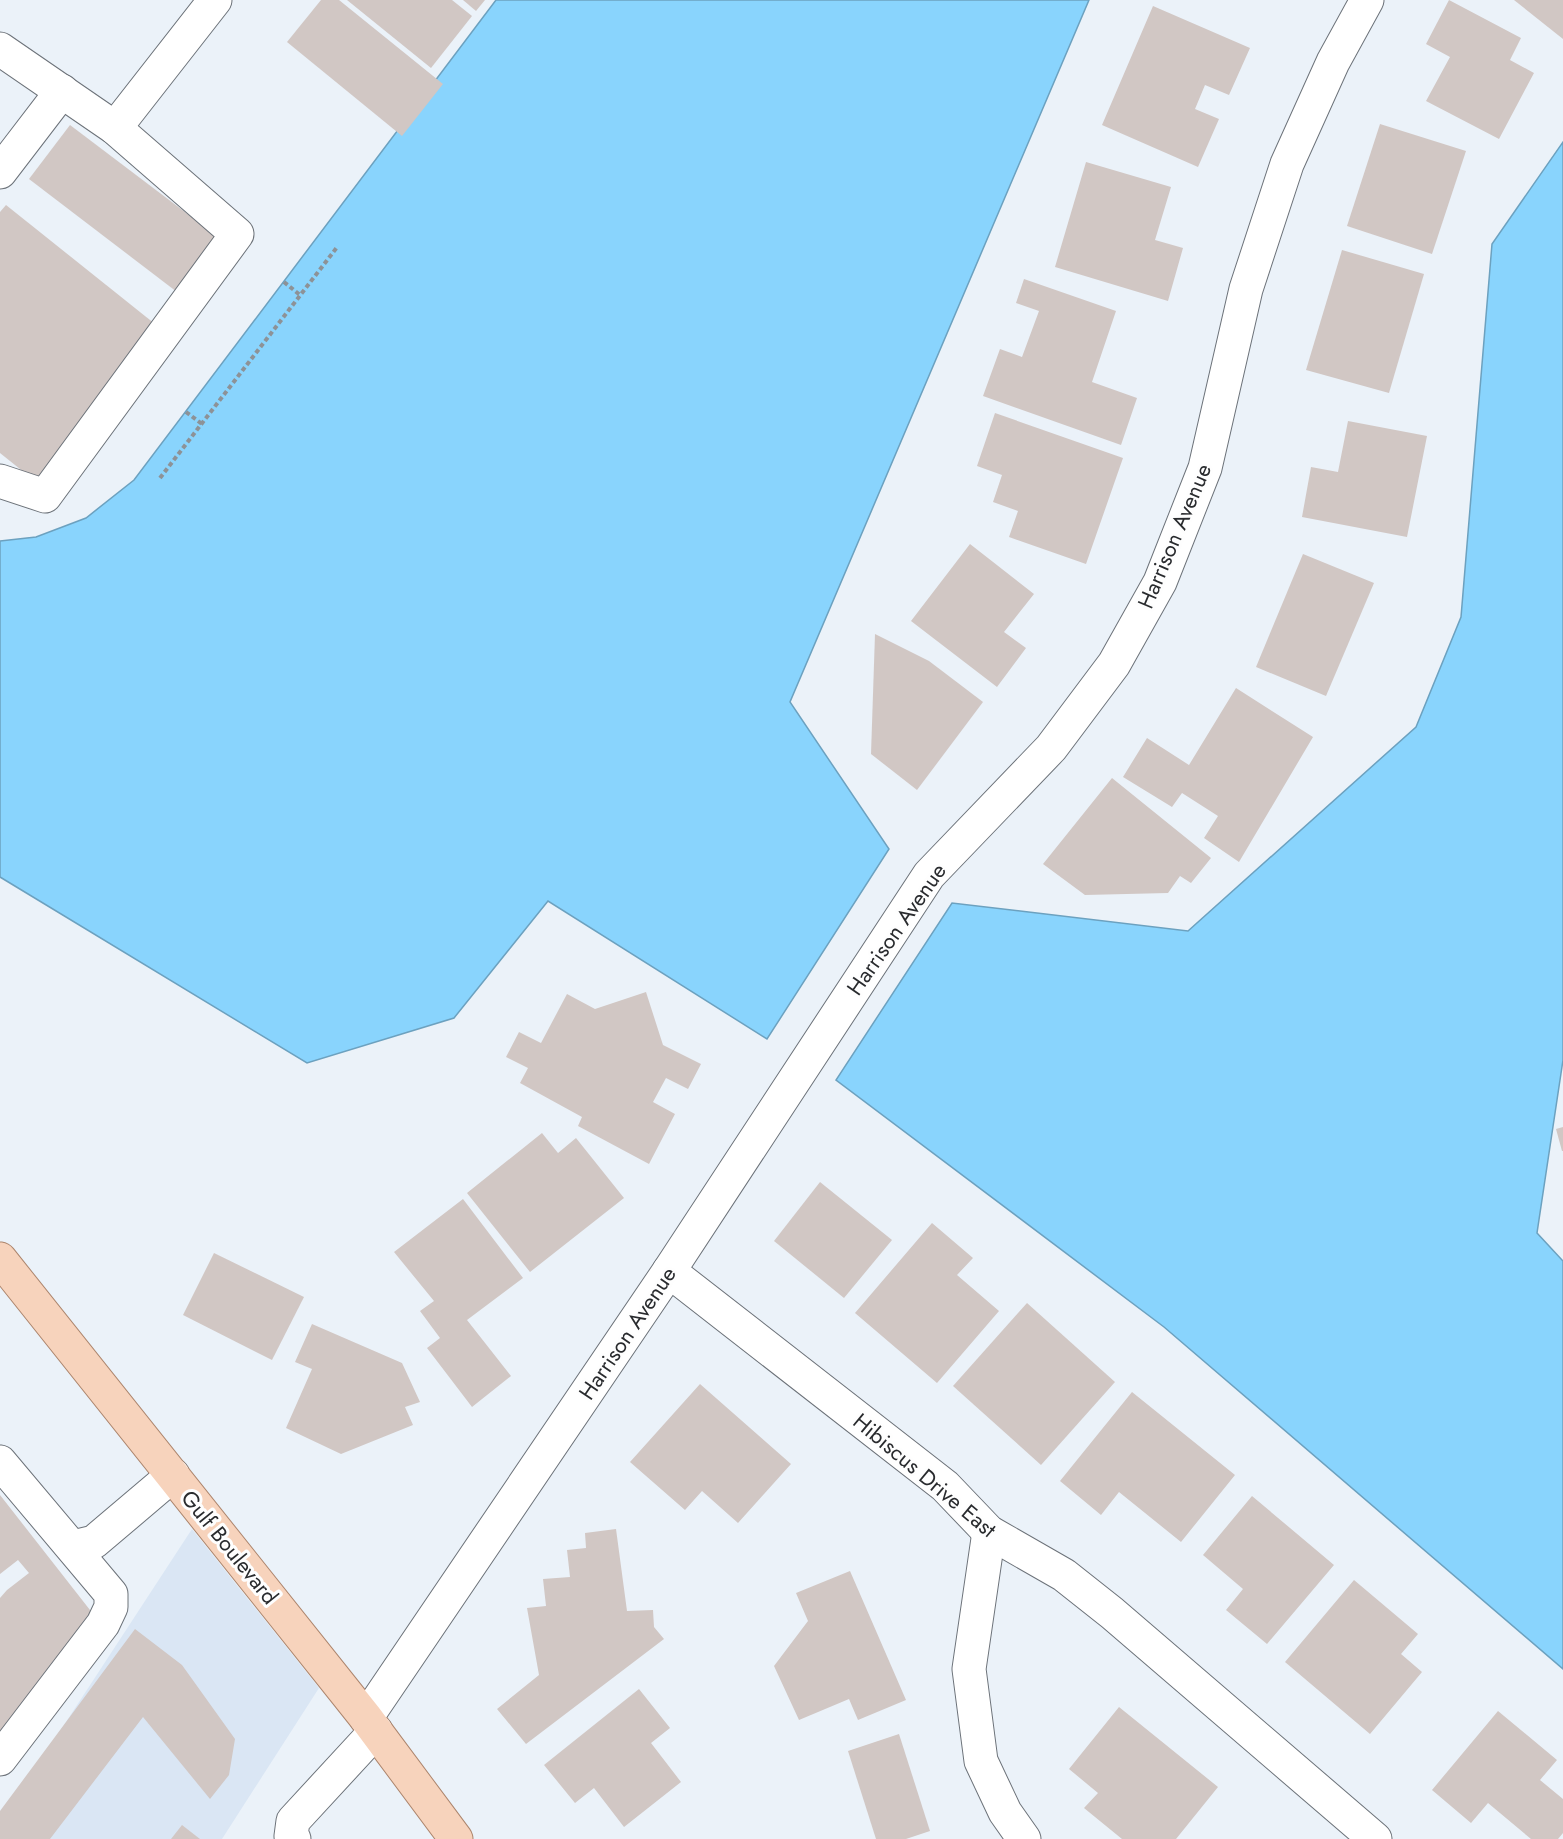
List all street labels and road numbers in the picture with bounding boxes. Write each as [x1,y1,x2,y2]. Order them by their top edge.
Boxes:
street label: Harrison Avenue [1129,459,1219,613]
street label: Harrison Avenue [839,856,953,1002]
street label: Harrison Avenue [570,1260,684,1406]
street label: Hibiscus Drive East [846,1405,1004,1545]
street label: Gulf Boulevard [174,1483,286,1611]

